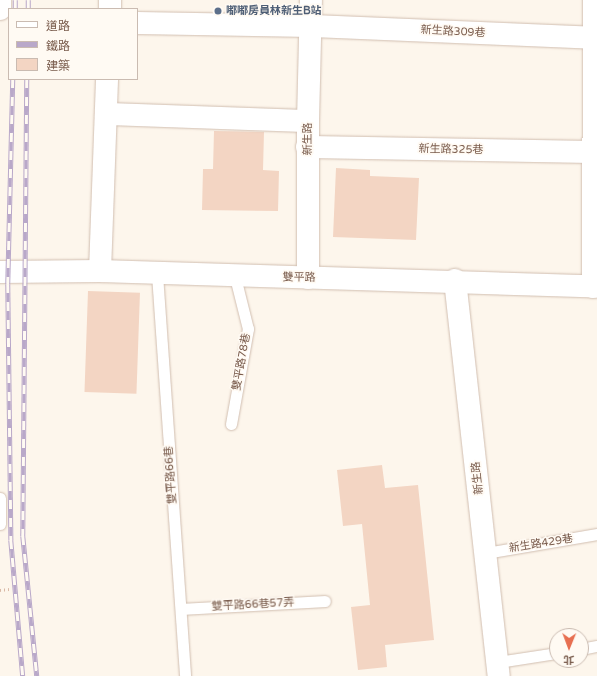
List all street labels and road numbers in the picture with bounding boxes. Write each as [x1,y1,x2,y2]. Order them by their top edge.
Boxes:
street label: 新生路309巷 [420,24,486,40]
street label: 新生路 [301,123,315,155]
street label: 新生路325巷 [419,143,483,157]
street label: 雙平路 [282,271,316,285]
street label: 雙平路78巷 [230,332,254,392]
street label: 雙平路66巷 [162,446,180,504]
street label: 新生路 [470,461,486,495]
street label: 新生路429巷 [508,532,574,556]
street label: 雙平路66巷57弄 [211,596,295,614]

